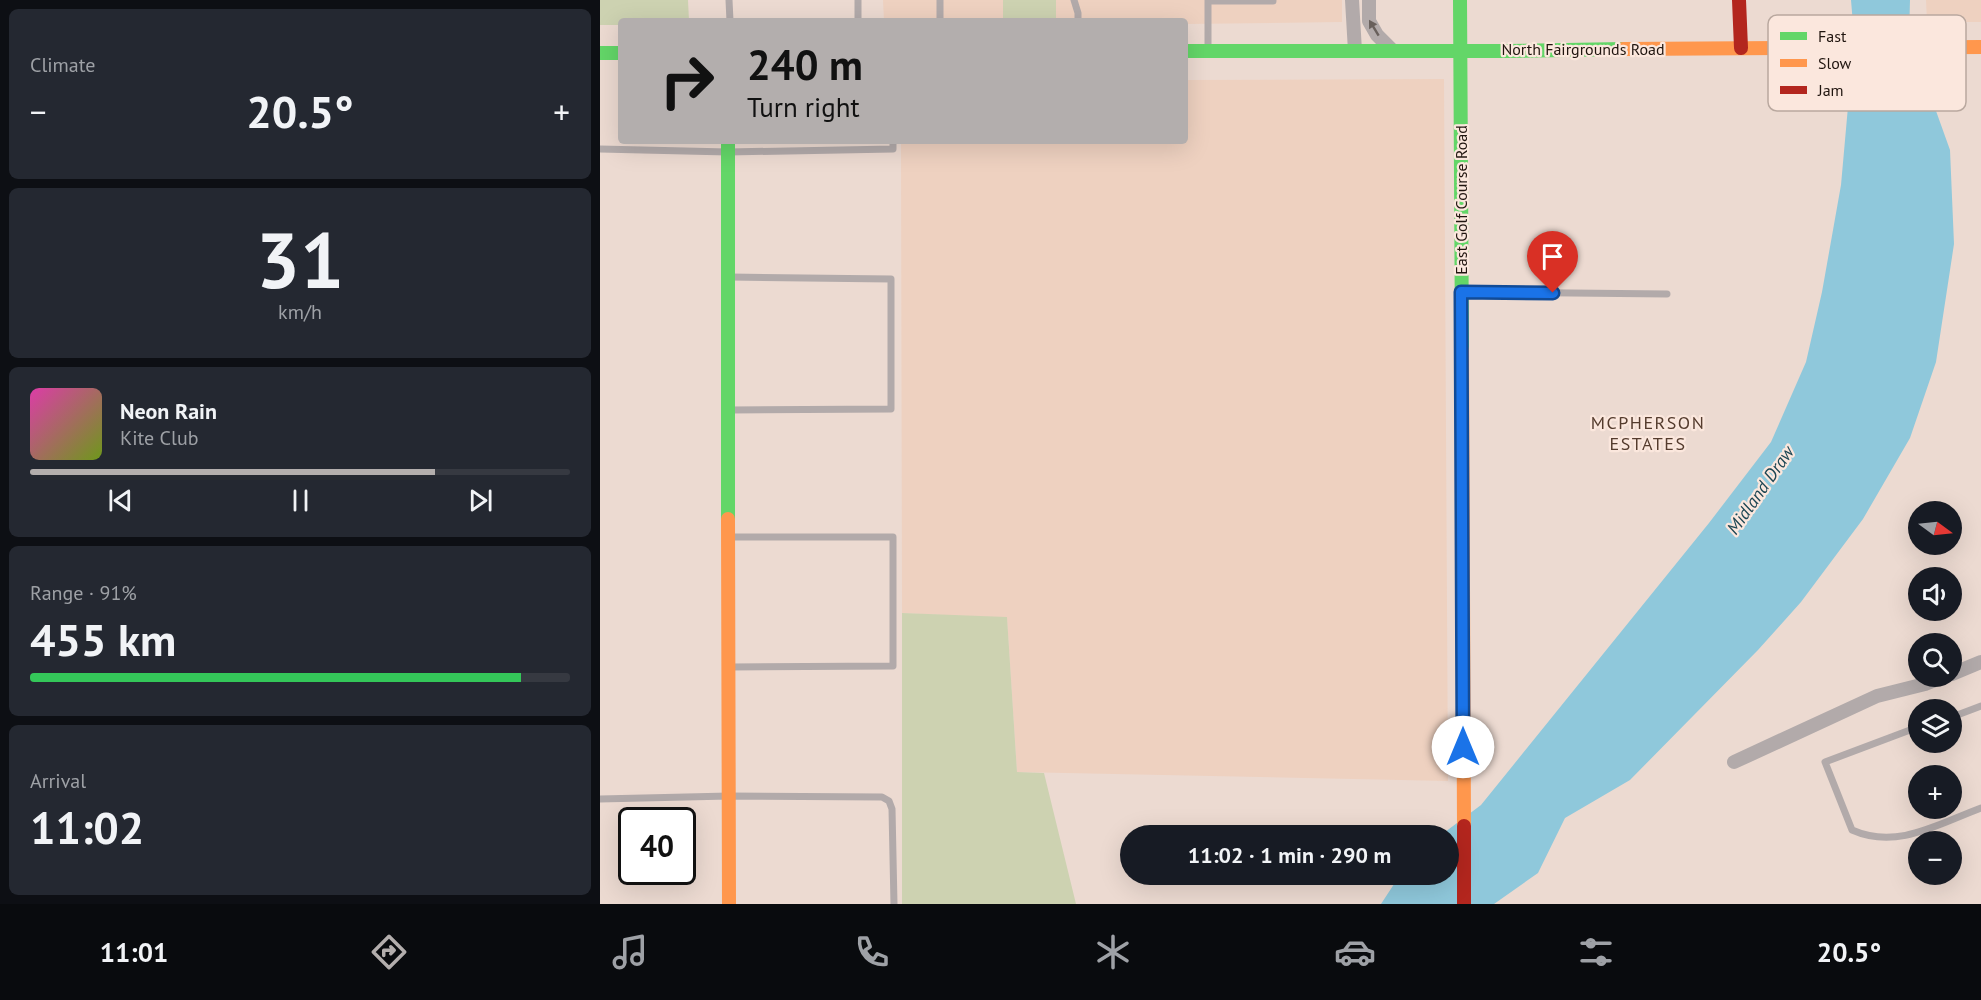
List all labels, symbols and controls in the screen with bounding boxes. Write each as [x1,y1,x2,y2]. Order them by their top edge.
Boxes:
legend [1768,15,1966,111]
one-way arrow [1369,19,1379,36]
text: Fast [1818,26,1847,46]
text: 240 m [747,37,863,92]
street label: North Fairgrounds Road [1501,39,1665,59]
icon: right [648,42,726,120]
text: Climate [30,52,96,78]
text: Slow [1818,53,1852,73]
text: Jam [1817,80,1844,100]
text: 20.5° [246,82,354,140]
text: − [30,90,47,133]
text: + [553,90,570,133]
text: Turn right [747,90,860,124]
street label: East Golf Course Road [1451,125,1471,275]
text: 31 [256,209,344,310]
pin [1527,231,1578,293]
icon: arrive [1536,240,1569,273]
text: km/h [278,299,322,325]
text: Neon Rain [120,397,217,425]
district label: MCPHERSON ESTATES [1591,411,1705,455]
text: Kite Club [120,425,198,451]
water label: Midland Draw [1721,440,1800,539]
icon: previous [104,484,137,517]
icon: pause [284,484,317,517]
icon: next [464,484,497,517]
north arrow [1908,501,1962,555]
map controls [1908,501,1962,885]
button: sound [1908,567,1962,621]
text: Range · 91% [30,580,137,606]
text: 455 km [30,610,176,668]
button: search [1908,633,1962,687]
button: layers [1908,699,1962,753]
position arrow [1431,715,1495,779]
button: + [1908,765,1962,819]
text: Arrival [30,768,86,794]
text: 11:02 [30,798,144,856]
speed limit sign: 40 [618,807,696,885]
button: − [1908,831,1962,885]
text: 11:02 · 1 min · 290 m [1188,841,1391,869]
icon: directions [368,931,410,973]
icon: music [609,931,651,973]
icon: phone [851,931,893,973]
icon: climate [1092,931,1134,973]
icon: car [1334,931,1376,973]
icon: filters [1575,931,1617,973]
text: 11:01 [100,935,168,969]
text: 20.5° [1817,935,1881,969]

